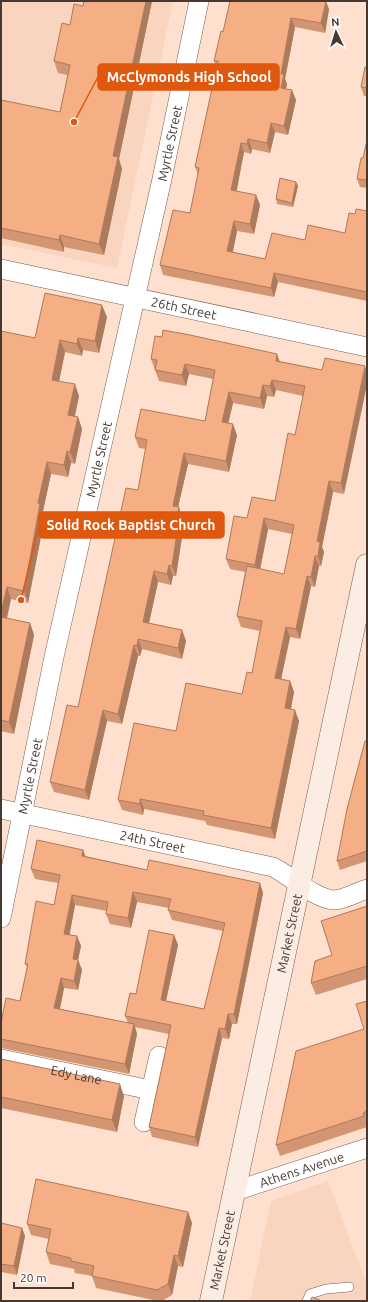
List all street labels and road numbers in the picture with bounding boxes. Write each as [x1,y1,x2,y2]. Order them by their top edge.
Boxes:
street label: Myrtle Street [155,104,184,183]
street label: 26th Street [150,294,218,322]
street label: Myrtle Street [83,420,114,499]
street label: Myrtle Street [15,737,44,815]
street label: 24th Street [119,828,187,855]
street label: Market Street [274,892,304,974]
street label: Edy Lane [50,1062,103,1087]
street label: Athens Avenue [257,1149,346,1190]
street label: Market Street [207,1209,237,1291]

